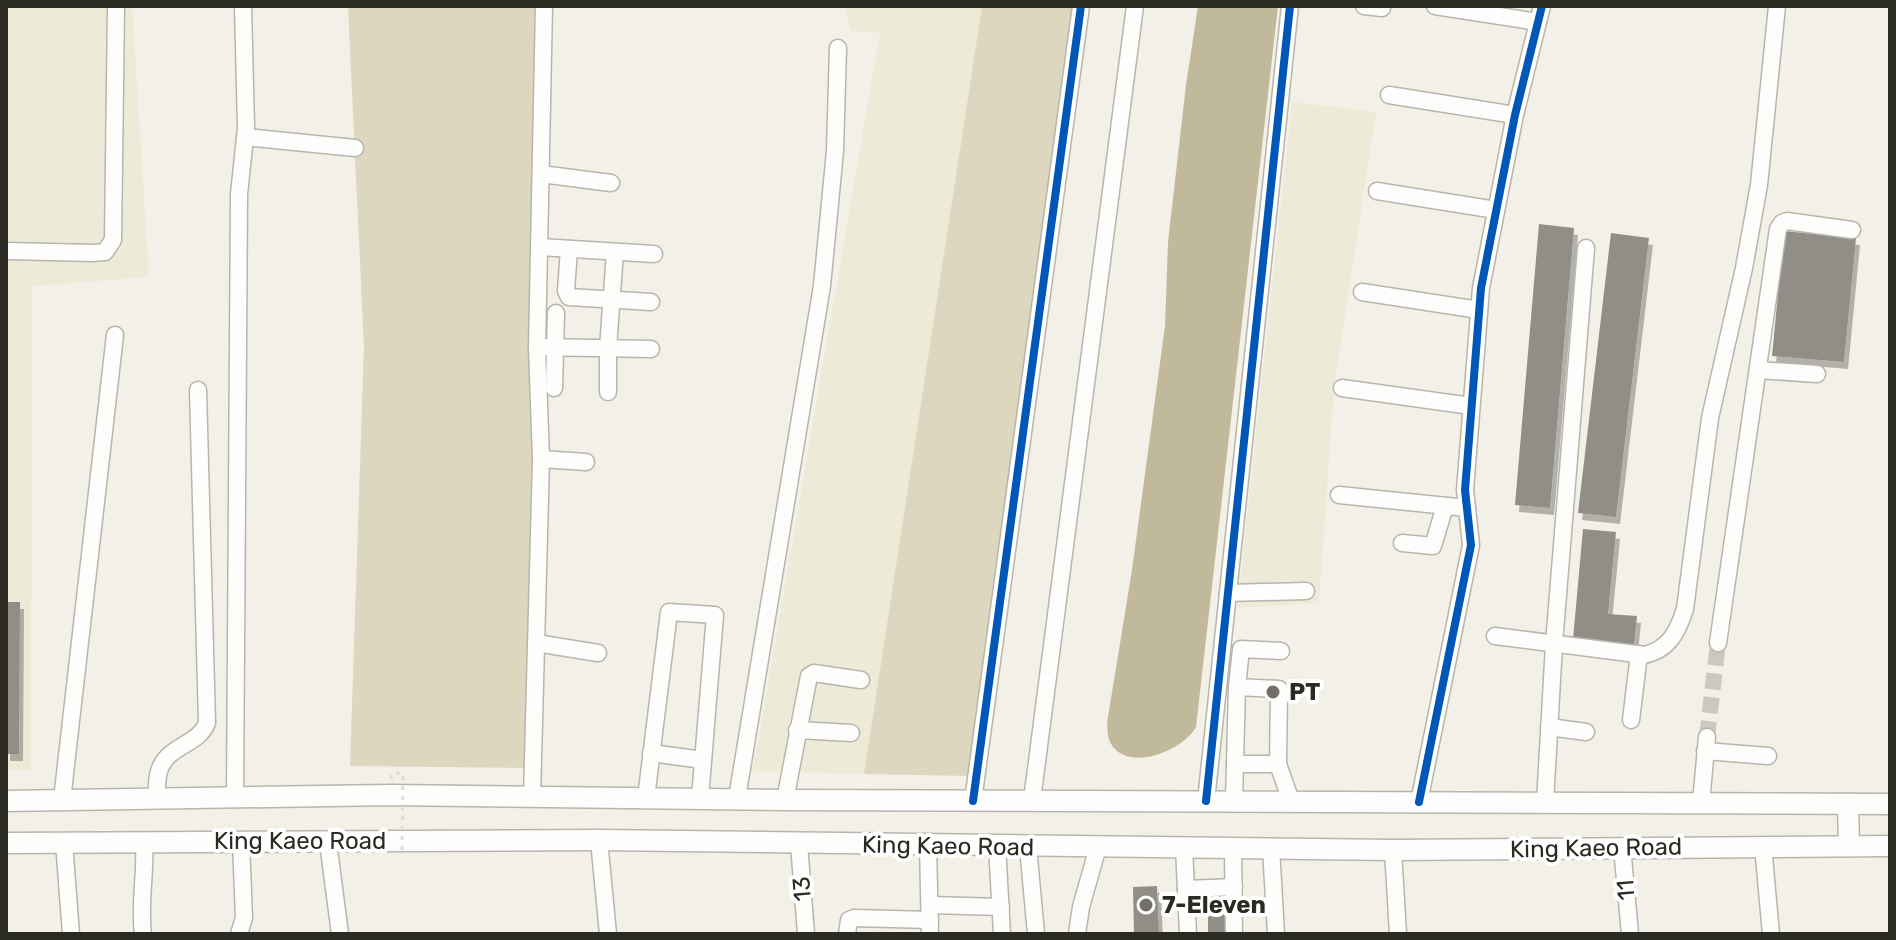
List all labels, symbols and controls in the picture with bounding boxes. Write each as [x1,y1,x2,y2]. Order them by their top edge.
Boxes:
place label: PT [1289,678,1320,706]
marker: PT [1264,683,1282,701]
street label: King Kaeo Road [214,827,386,855]
street label: King Kaeo Road [862,830,1034,862]
street label: King Kaeo Road [1510,832,1682,864]
street label: 13 [787,875,817,903]
street label: 11 [1611,879,1641,901]
place label: 7-Eleven [1162,891,1266,919]
marker: 7-Eleven [1137,896,1155,914]

